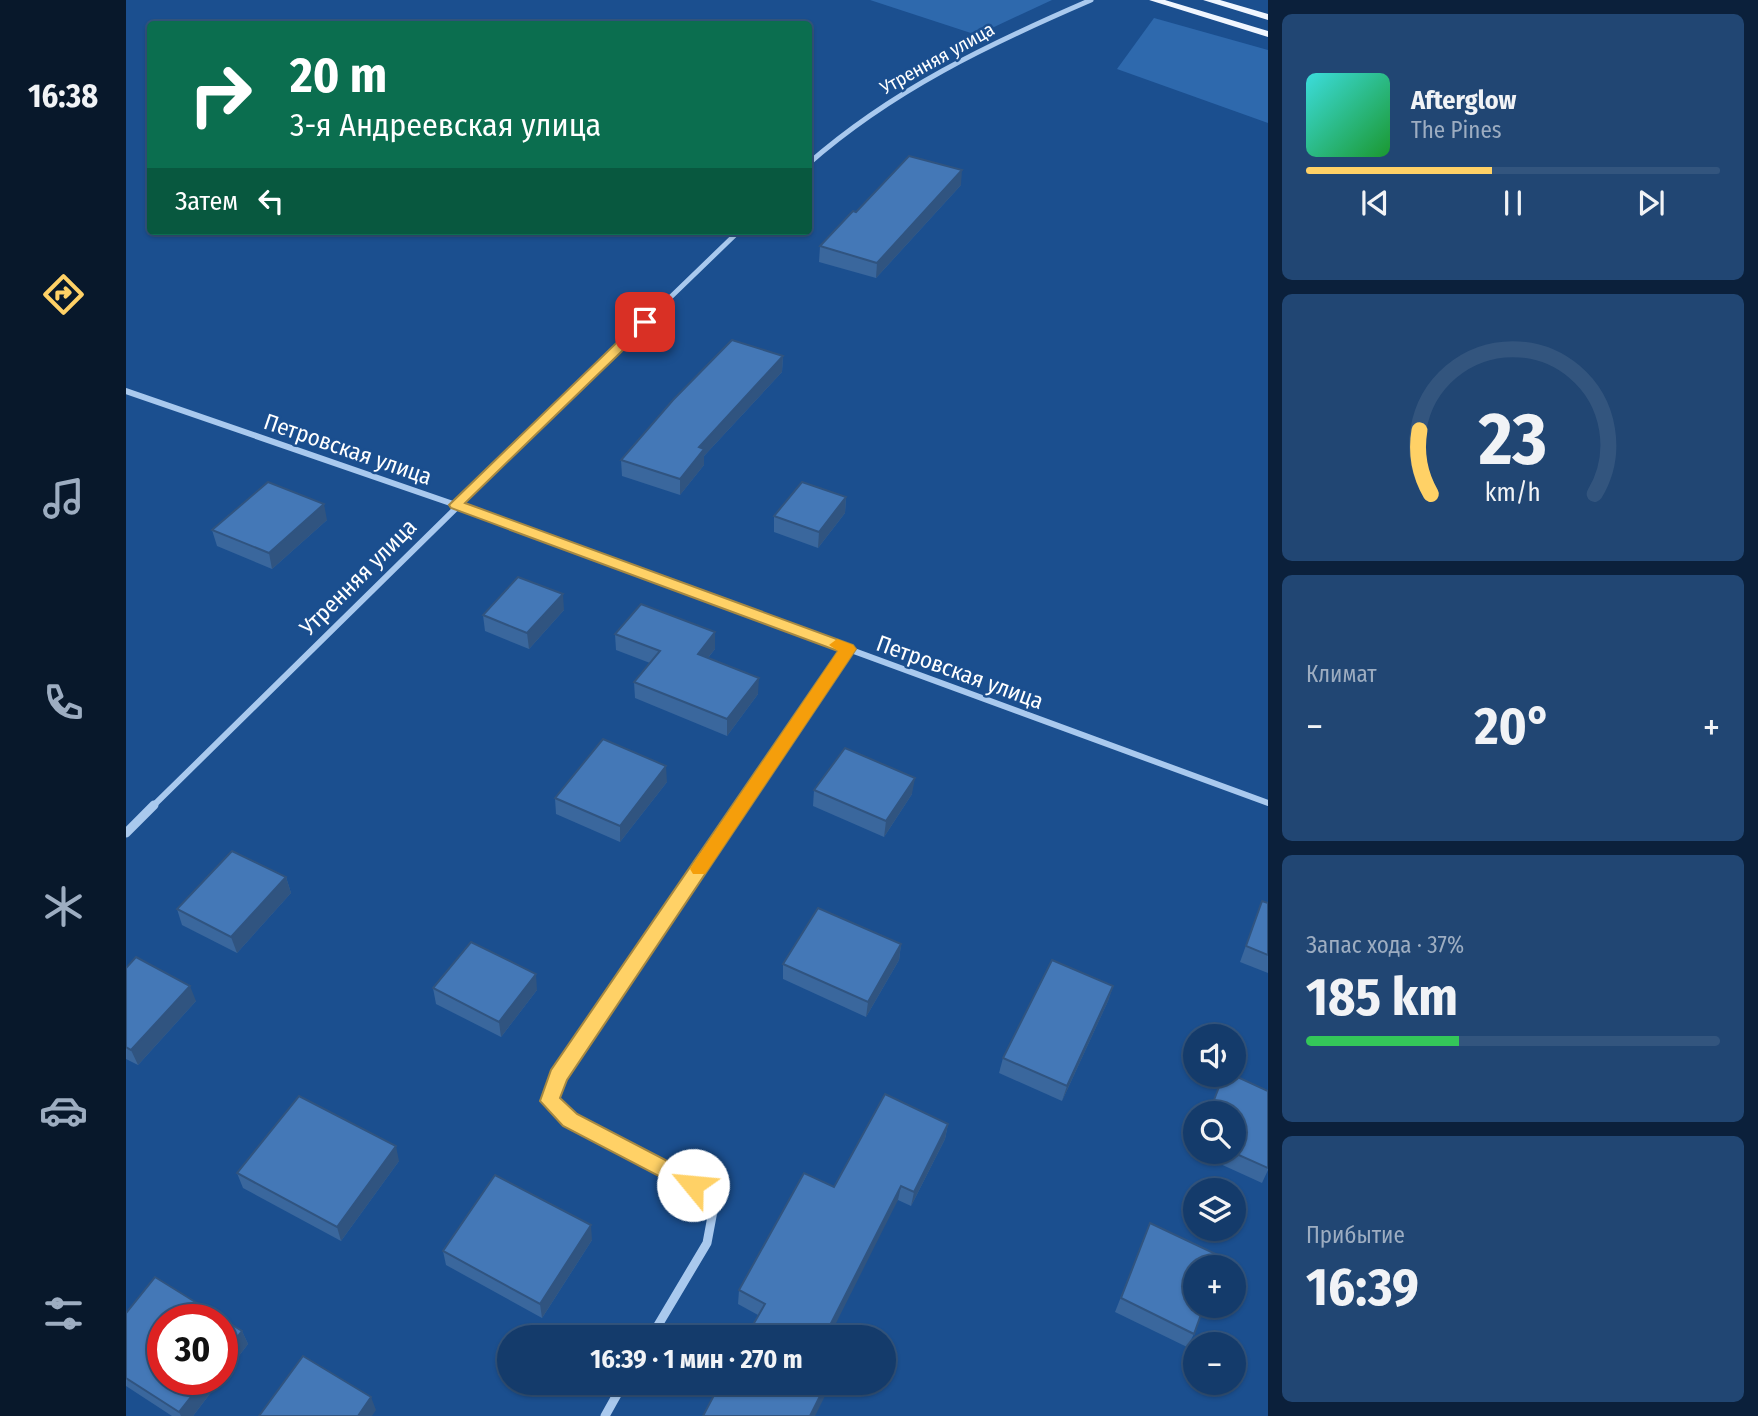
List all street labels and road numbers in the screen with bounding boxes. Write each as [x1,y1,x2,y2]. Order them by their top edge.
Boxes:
street label: Утренняя улица [875,18,998,100]
street label: Петровская улица [260,407,436,491]
street label: Утренняя улица [293,513,422,642]
street label: Петровская улица [873,629,1047,715]

